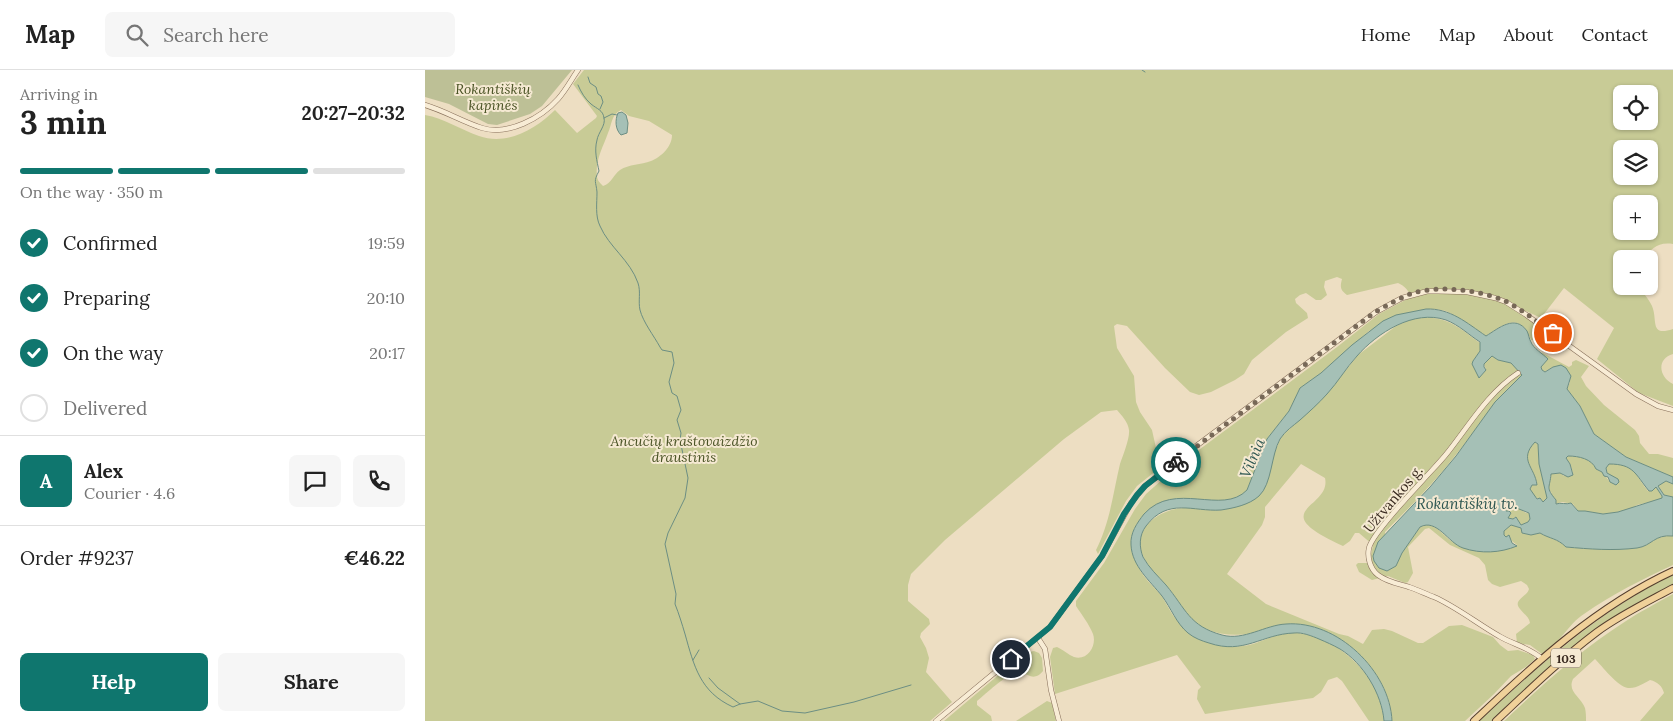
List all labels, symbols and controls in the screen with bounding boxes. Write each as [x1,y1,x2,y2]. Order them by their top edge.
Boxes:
search box [105,12,455,57]
text: Map [25,19,75,50]
icon: search [123,21,151,49]
text: Search here [163,23,269,47]
text: Home [1361,23,1411,46]
text: Map [1439,23,1475,46]
text: About [1503,23,1553,46]
text: Contact [1581,23,1648,46]
park label: Rokantiškių kapinės [455,80,531,114]
text: Arriving in [20,84,98,104]
map controls [1613,85,1658,295]
button: locate [1613,85,1658,130]
text: 20:27–20:32 [302,101,405,125]
text: 3 min [20,102,107,143]
button: layers [1613,140,1658,185]
text: On the way · 350 m [20,182,163,202]
button: + [1613,195,1658,240]
icon: check [20,229,48,257]
text: Confirmed [63,231,158,255]
text: 19:59 [368,233,405,253]
button: − [1613,250,1658,295]
icon: check [20,284,48,312]
text: Preparing [63,286,150,310]
text: 20:10 [367,288,405,308]
pin [1532,312,1574,354]
icon: bag [1539,319,1567,347]
icon: check [20,339,48,367]
text: On the way [63,341,163,365]
text: 20:17 [369,343,405,363]
text: Delivered [63,396,147,420]
park label: Ancučių kraštovaizdžio draustinis [609,432,758,466]
water label: Vilnia [1235,435,1269,481]
courier [1151,437,1201,487]
icon: bike [1162,448,1190,476]
button: chat [289,455,341,507]
button: phone [353,455,405,507]
text: Alex [84,459,123,483]
street label: Užtvankos g. [1360,462,1426,536]
text: A [40,469,52,493]
text: Courier · 4.6 [84,483,175,503]
water label: Rokantiškių tv. [1416,494,1518,513]
text: Order #9237 [20,546,134,570]
text: €46.22 [344,546,405,570]
pin [990,638,1032,680]
icon: home [997,645,1025,673]
road number: 103 [1551,648,1581,668]
button: Help [20,653,208,711]
button: Share [218,653,405,711]

